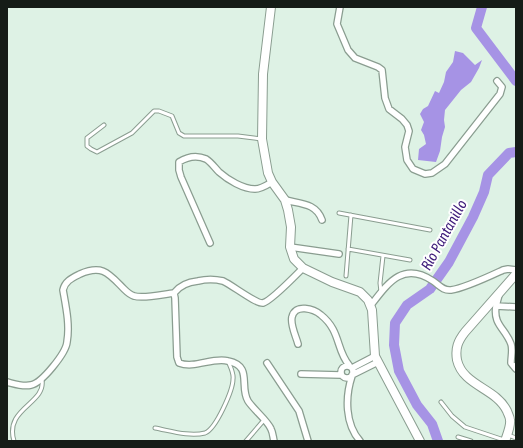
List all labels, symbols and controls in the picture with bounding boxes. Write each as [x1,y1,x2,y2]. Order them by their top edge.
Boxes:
water label: Río Pantanillo [417,196,470,273]

